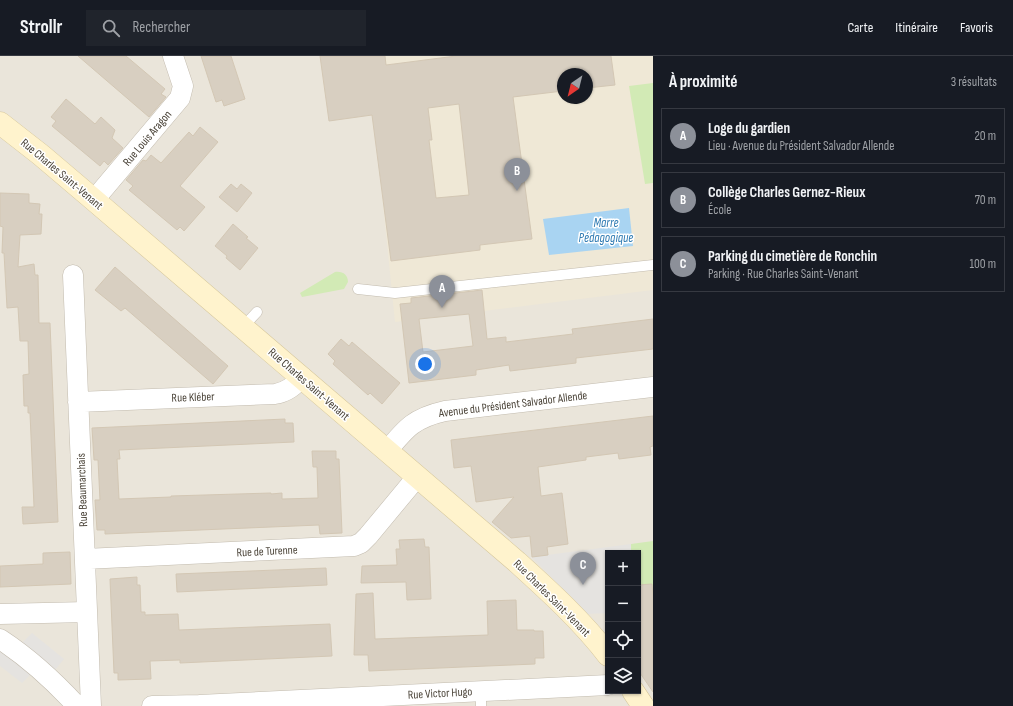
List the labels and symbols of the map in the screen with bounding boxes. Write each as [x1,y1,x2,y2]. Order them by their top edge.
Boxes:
north arrow [557,68,593,104]
street label: Rue Louis Aragon [120,107,175,169]
street label: Rue Charles Saint-Venant [17,136,106,213]
pin: B [504,158,530,191]
water label: Marre Pédagogique [579,215,633,246]
pin: A [429,275,455,308]
street label: Rue Charles Saint-Venant [265,345,353,424]
your location [415,354,435,374]
street label: Avenue du Président Salvador Allende [437,388,588,421]
street label: Rue Kléber [171,389,215,406]
street label: Rue Beaumarchais [74,453,91,527]
street label: Rue de Turenne [236,542,298,561]
pin: C [570,552,596,585]
street label: Rue Charles Saint-Venant [510,556,594,640]
street label: Rue Victor Hugo [407,684,473,703]

